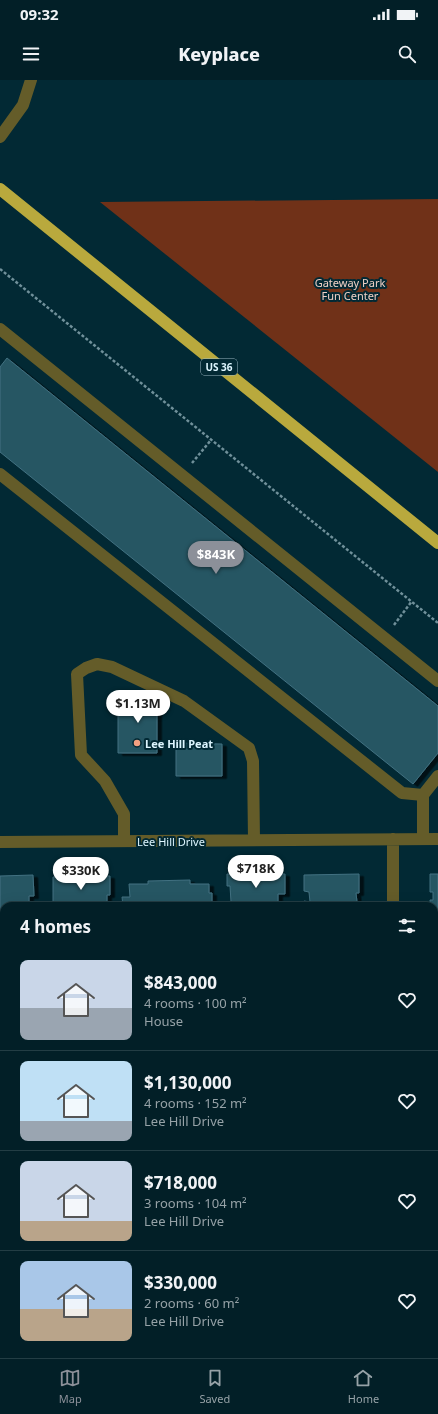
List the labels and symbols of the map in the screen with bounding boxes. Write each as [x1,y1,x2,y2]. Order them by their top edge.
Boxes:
park label: Gateway Park Fun Center [315,275,385,303]
road number: US 36 [201,359,237,375]
pin: $843K [188,541,244,575]
pin: $1.13M [105,690,171,724]
place label: Lee Hill Peat [145,736,213,751]
marker: Lee Hill Peat [132,738,142,748]
street label: Lee Hill Drive [137,834,205,849]
pin: $718K [228,855,284,889]
pin: $330K [53,857,109,891]

